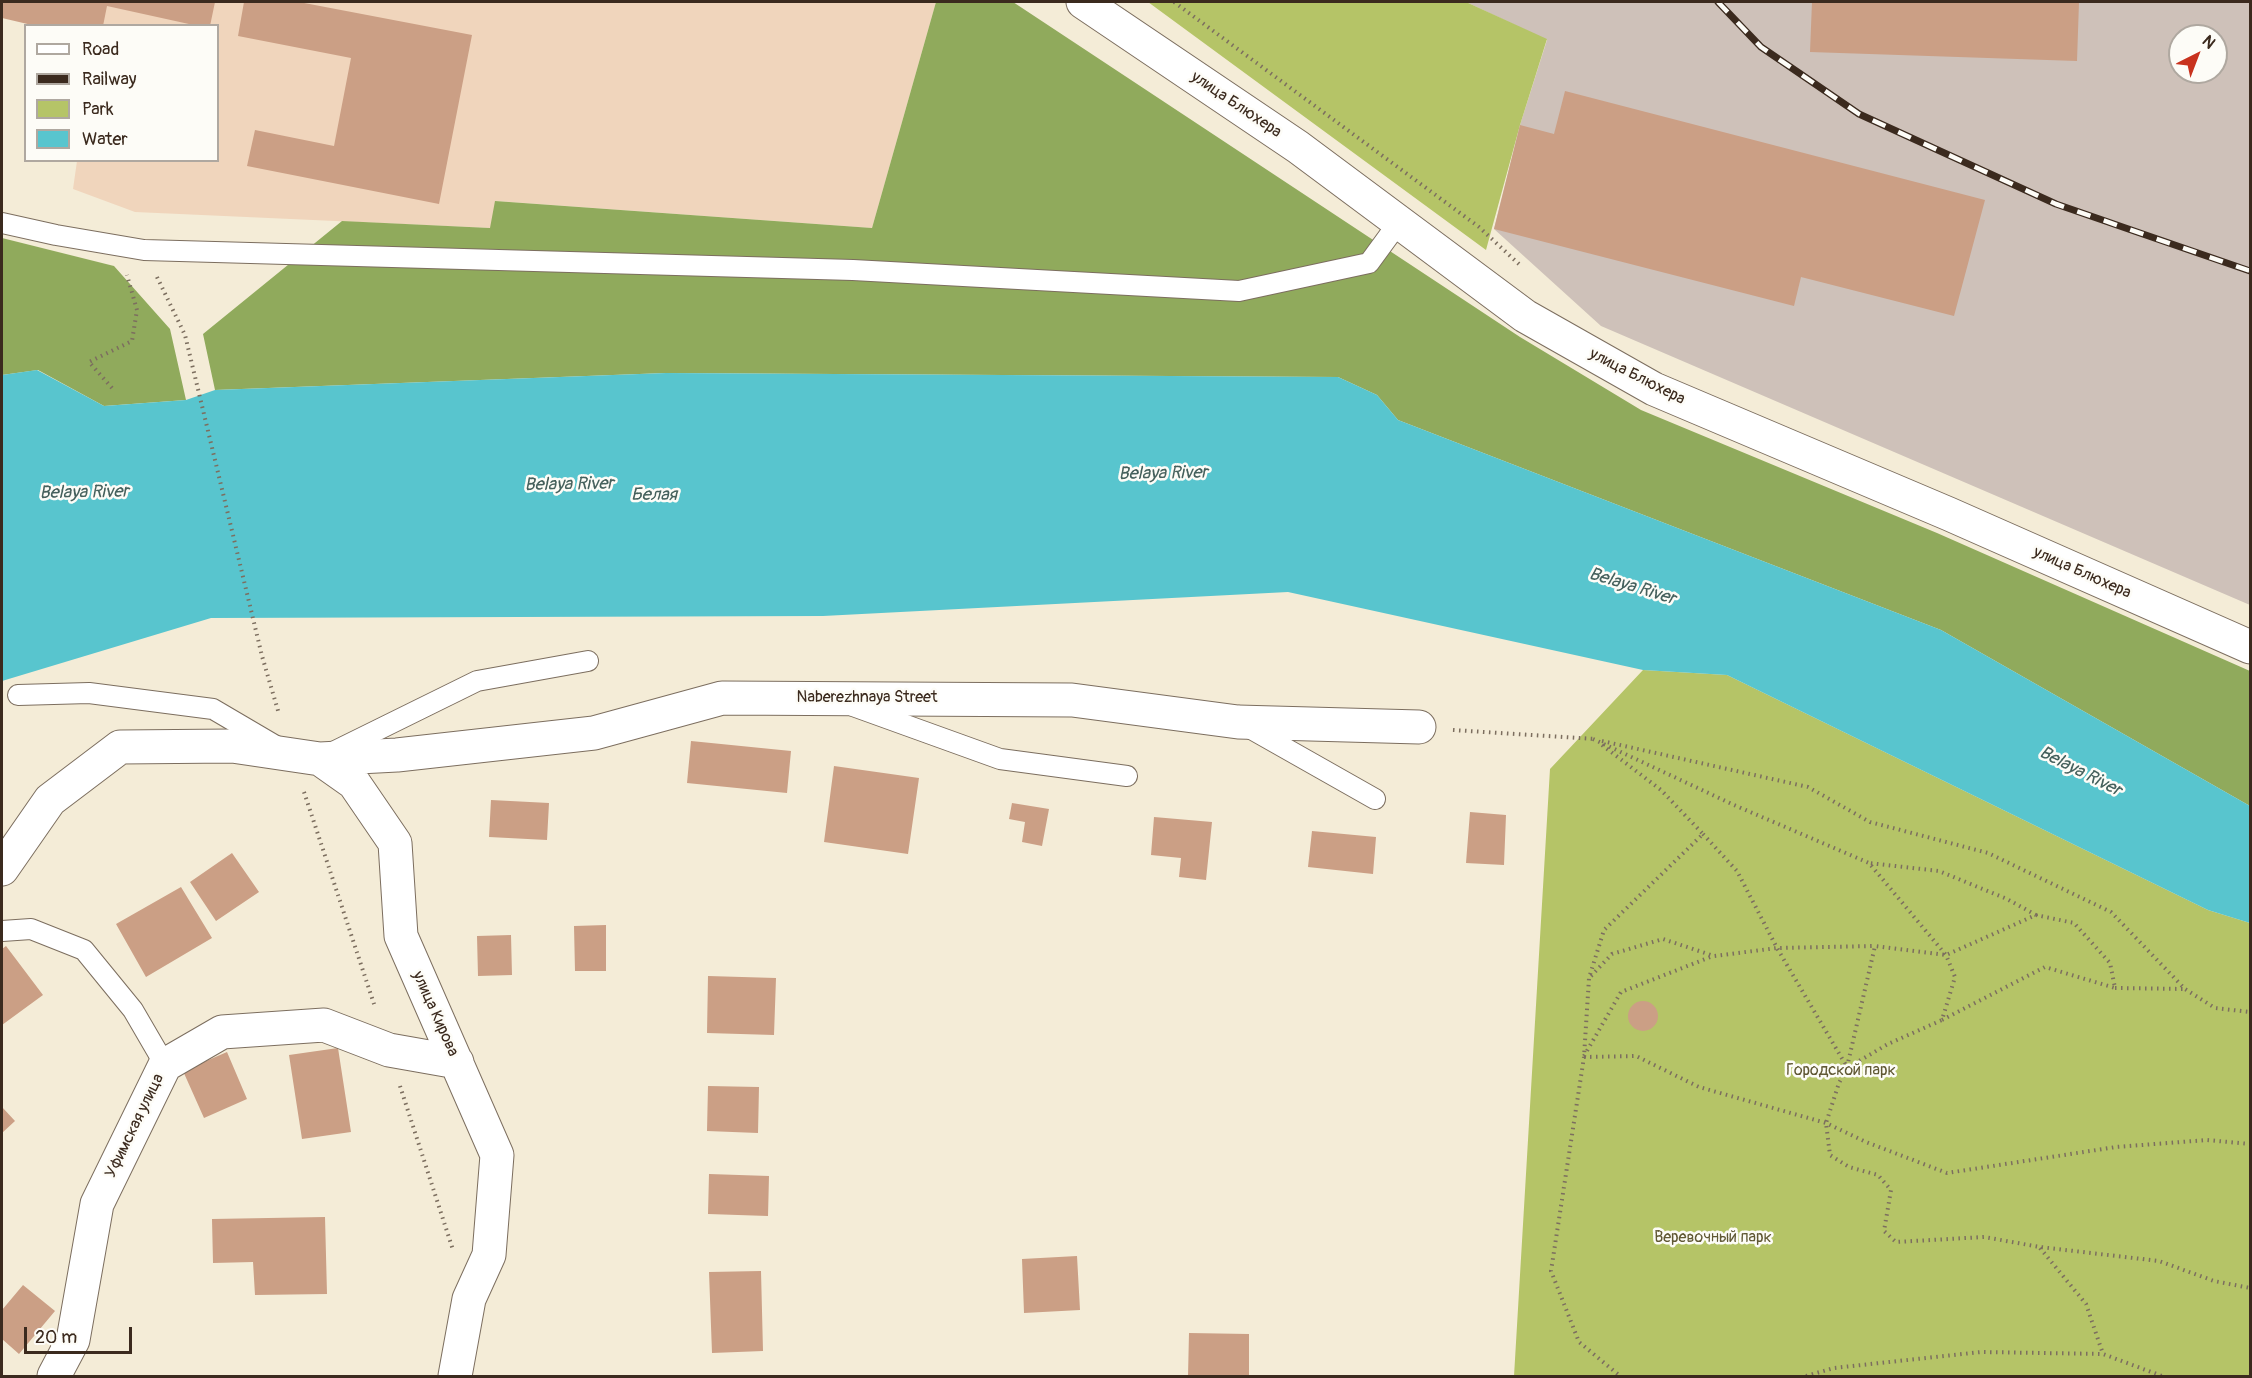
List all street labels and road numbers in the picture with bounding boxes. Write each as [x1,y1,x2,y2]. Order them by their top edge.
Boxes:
street label: улица Блюхера [1187,68,1285,142]
street label: улица Блюхера [1586,345,1688,409]
street label: улица Блюхера [2030,543,2134,603]
street label: Naberezhnaya Street [797,688,937,708]
street label: улица Кирова [408,968,462,1060]
street label: Уфимская улица [102,1071,168,1181]

